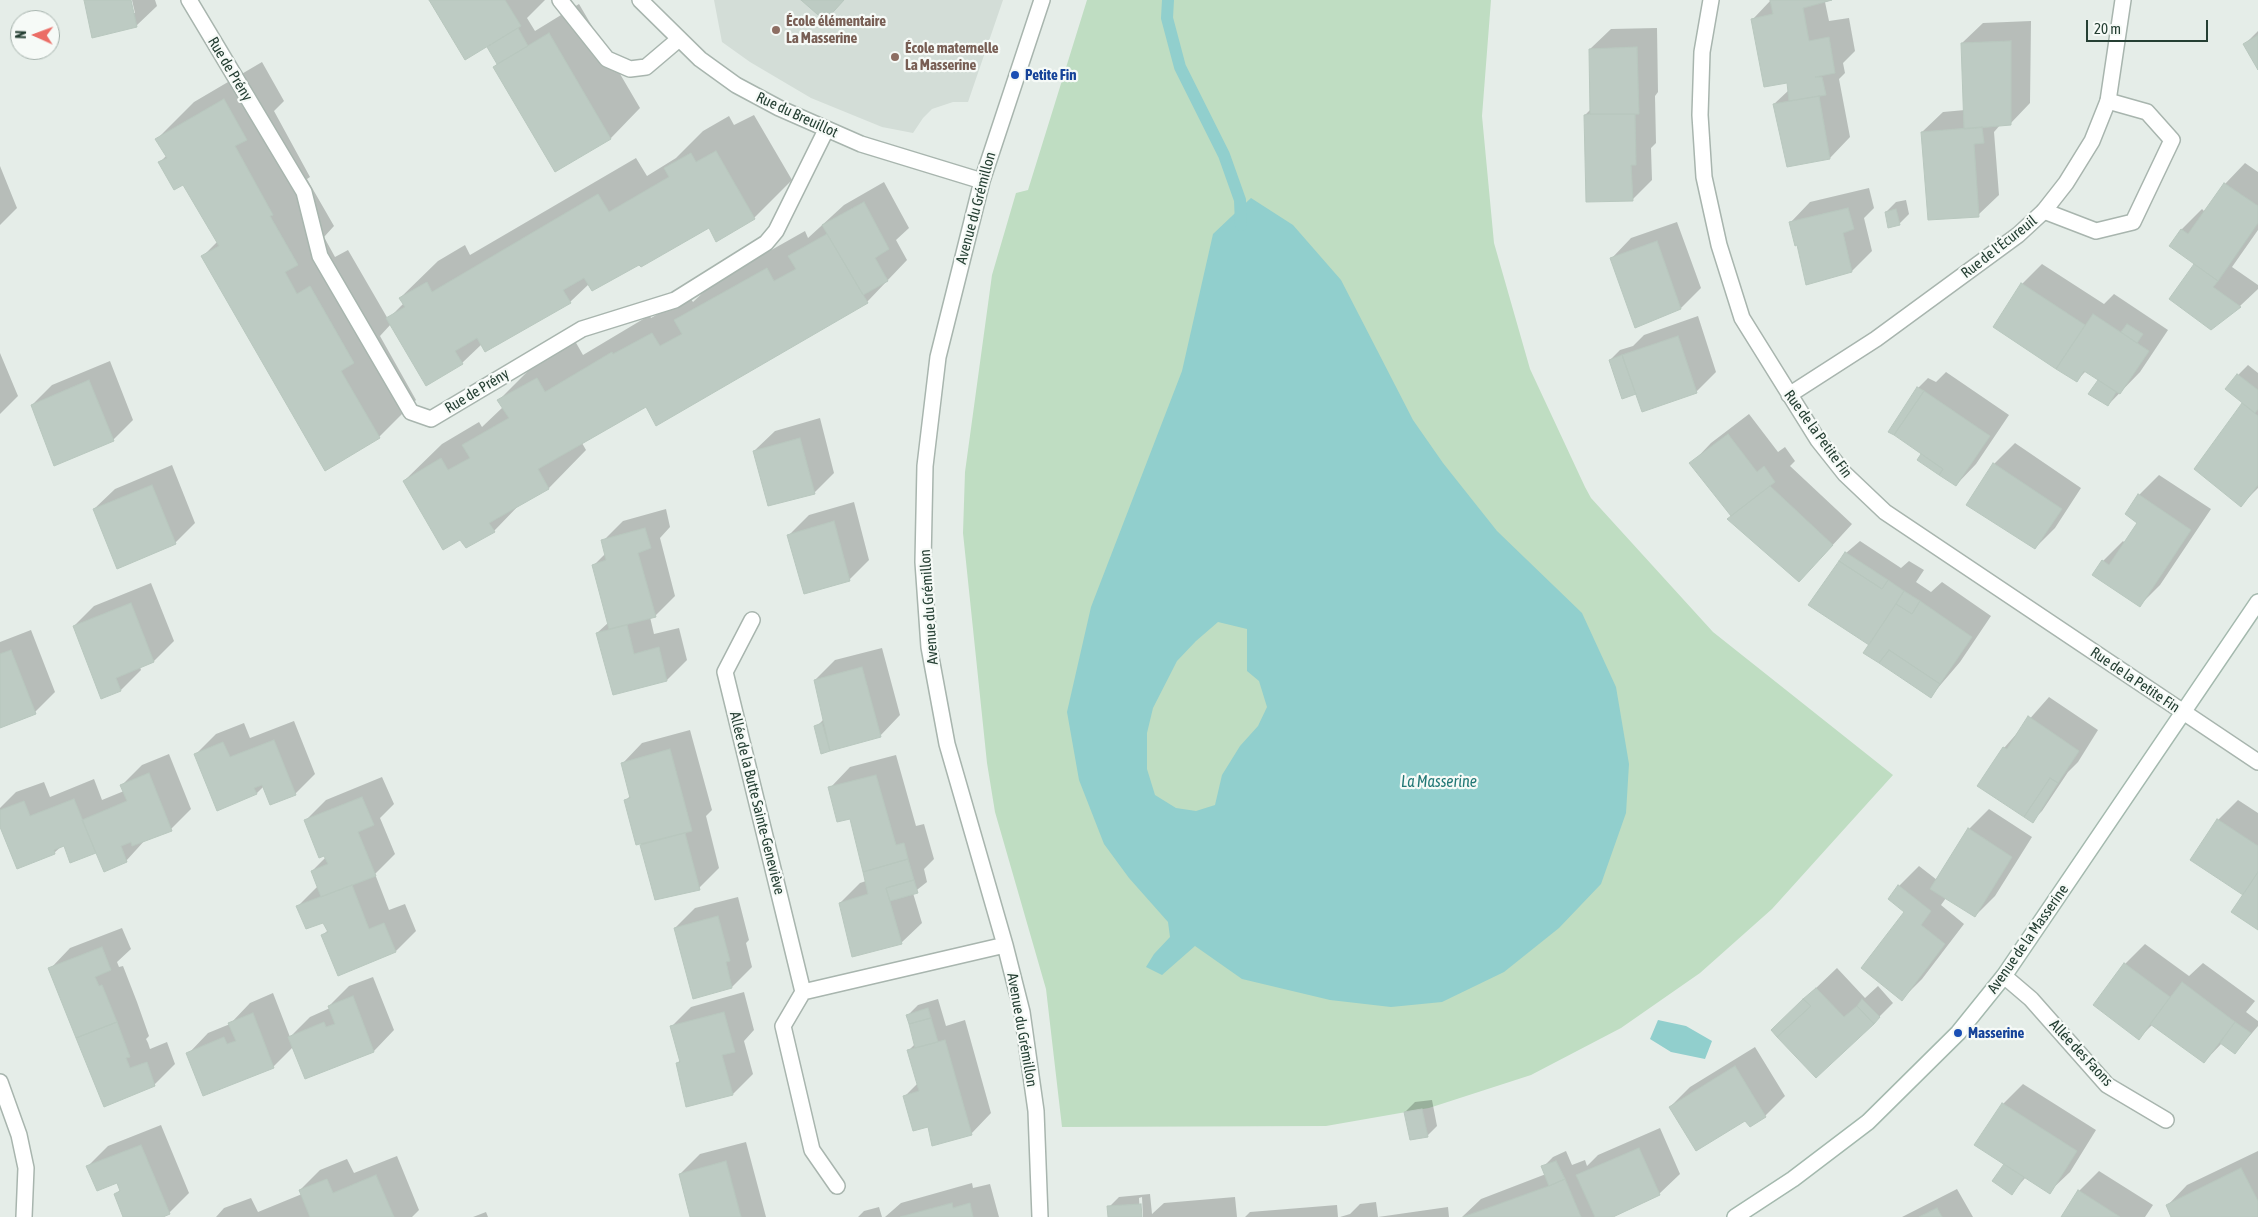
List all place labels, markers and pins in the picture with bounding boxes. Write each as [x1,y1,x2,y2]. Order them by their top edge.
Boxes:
place label: École élémentaire La Masserine [786,12,886,47]
marker: École élémentaire La Masserine [770,24,782,36]
place label: École maternelle La Masserine [905,39,999,74]
marker: École maternelle La Masserine [889,51,901,63]
place label: Petite Fin [1025,66,1077,84]
marker: Petite Fin [1009,69,1021,81]
place label: Masserine [1968,1024,2024,1042]
marker: Masserine [1952,1027,1964,1039]

